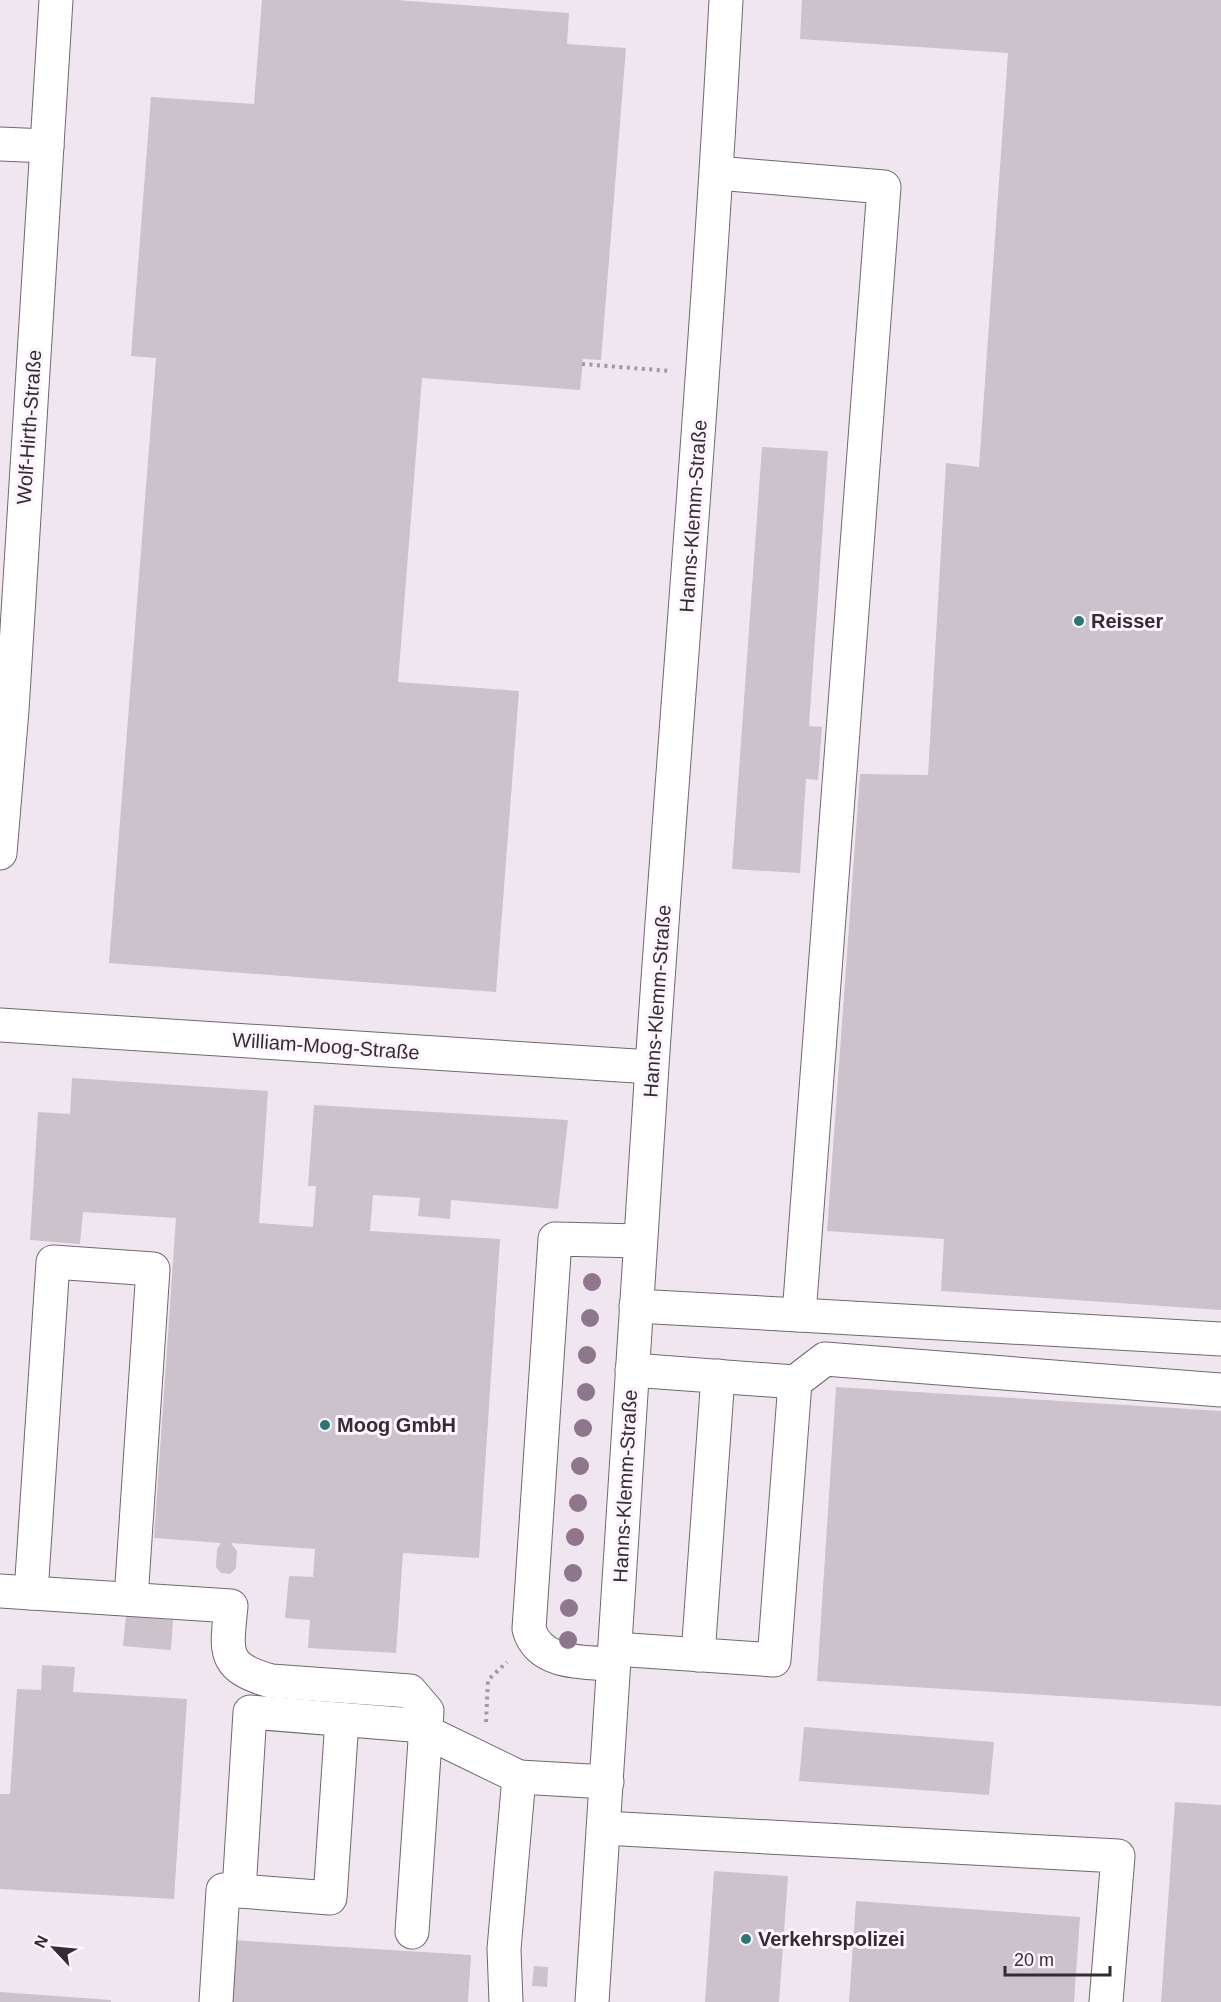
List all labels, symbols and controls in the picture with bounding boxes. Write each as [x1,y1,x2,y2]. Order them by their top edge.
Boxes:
street label: Wolf-Hirth-Straße [13,349,45,505]
street label: Hanns-Klemm-Straße [675,419,711,613]
place label: Reisser [1091,610,1163,632]
marker: Reisser [1072,614,1086,628]
street label: Hanns-Klemm-Straße [639,904,675,1098]
street label: William-Moog-Straße [232,1028,420,1064]
street label: Hanns-Klemm-Straße [609,1389,641,1583]
place label: Moog GmbH [337,1414,456,1436]
marker: Moog GmbH [318,1418,332,1432]
north arrow [24,1918,84,1978]
place label: Verkehrspolizei [758,1928,905,1950]
marker: Verkehrspolizei [739,1932,753,1946]
text: N [31,1933,51,1951]
scale bar [1005,1939,1110,1977]
text: 20 m [1014,1950,1054,1970]

